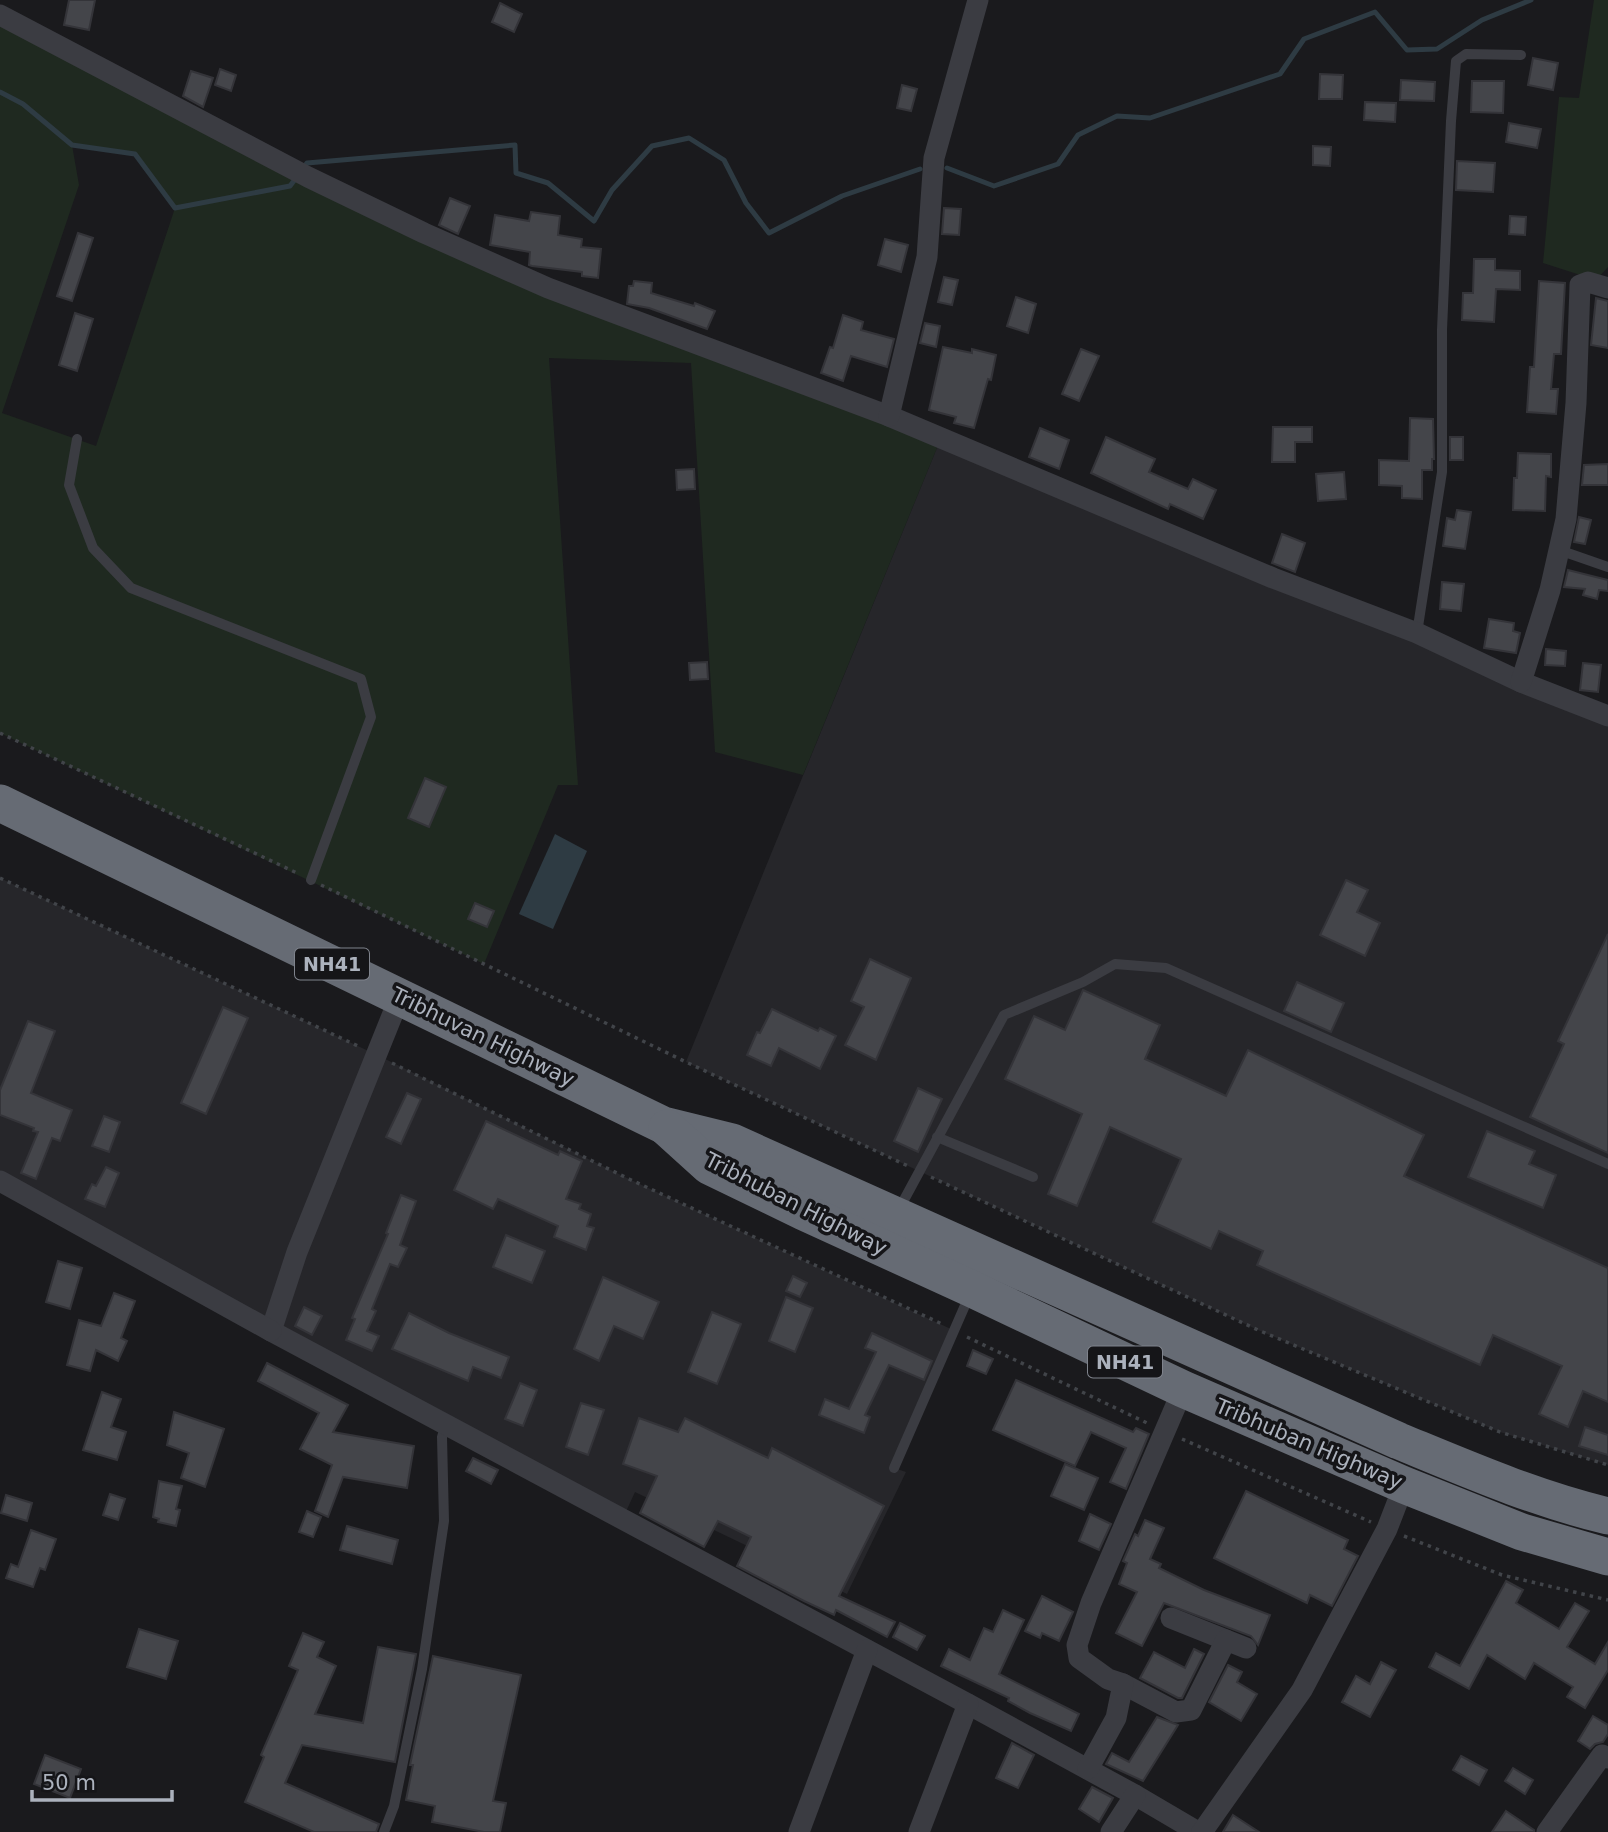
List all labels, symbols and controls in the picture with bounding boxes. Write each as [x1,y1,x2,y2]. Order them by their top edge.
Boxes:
road number: NH41 [295,948,369,980]
street label: Tribhuvan Highway [387,982,578,1092]
street label: Tribhuban Highway [700,1147,891,1260]
road number: NH41 [1088,1346,1162,1378]
street label: Tribhuban Highway [1211,1393,1406,1494]
scale bar [32,1758,172,1802]
text: 50 m [42,1771,96,1795]

